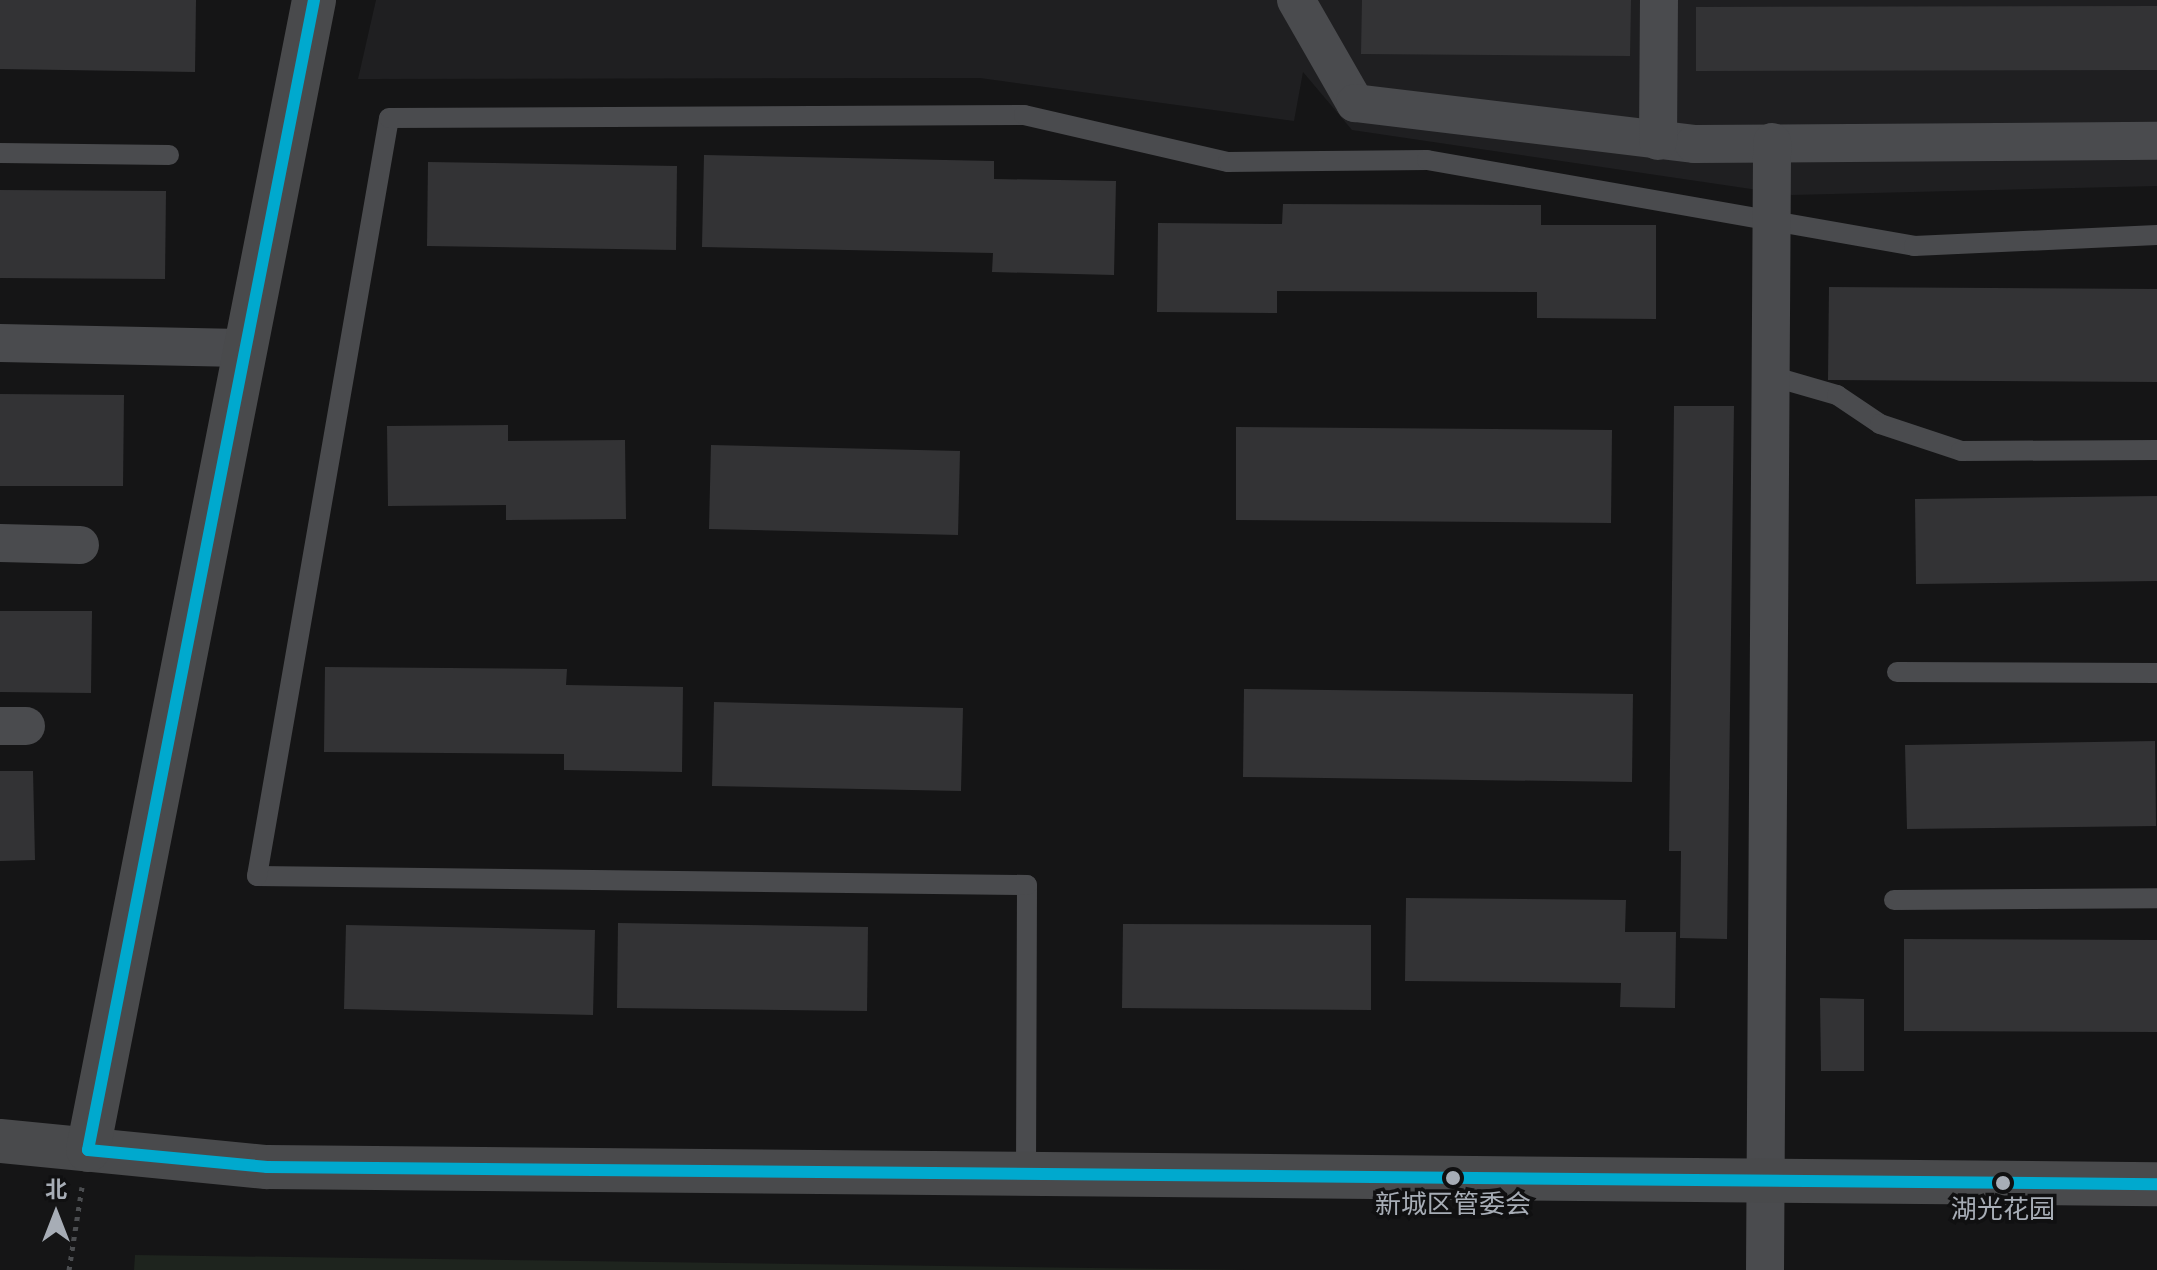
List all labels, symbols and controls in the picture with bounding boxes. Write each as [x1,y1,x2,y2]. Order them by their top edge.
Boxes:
marker: 新城区管委会 [1445,1170,1461,1186]
north arrow [16,1174,96,1254]
text: 北 [45,1175,67,1205]
marker: 湖光花园 [1995,1175,2011,1191]
place label: 新城区管委会 [1375,1189,1531,1221]
place label: 湖光花园 [1951,1194,2055,1226]

